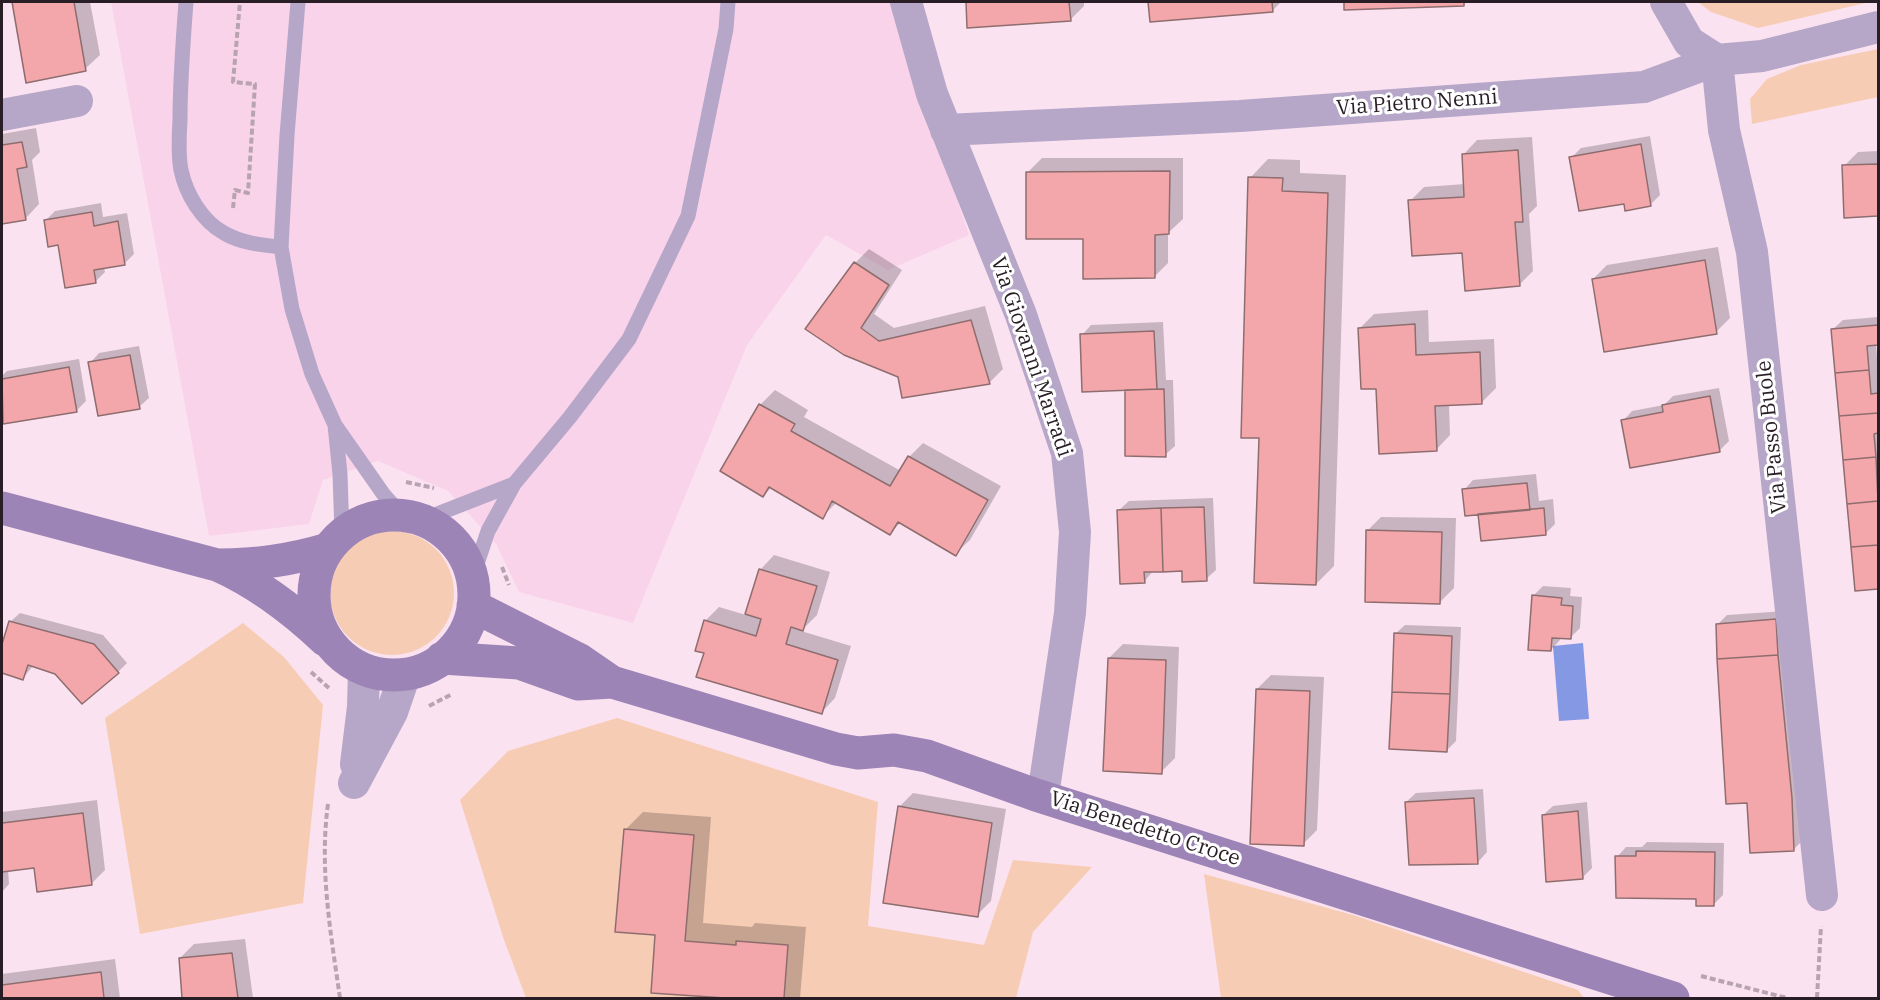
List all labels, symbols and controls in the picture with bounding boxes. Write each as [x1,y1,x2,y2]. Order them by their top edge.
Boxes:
street label: Via Pietro Nenni [1335,85,1499,121]
street label: Via Giovanni Marradi [985,254,1077,460]
street label: Via Passo Buole [1751,359,1793,515]
street label: Via Benedetto Croce [1047,786,1243,872]

